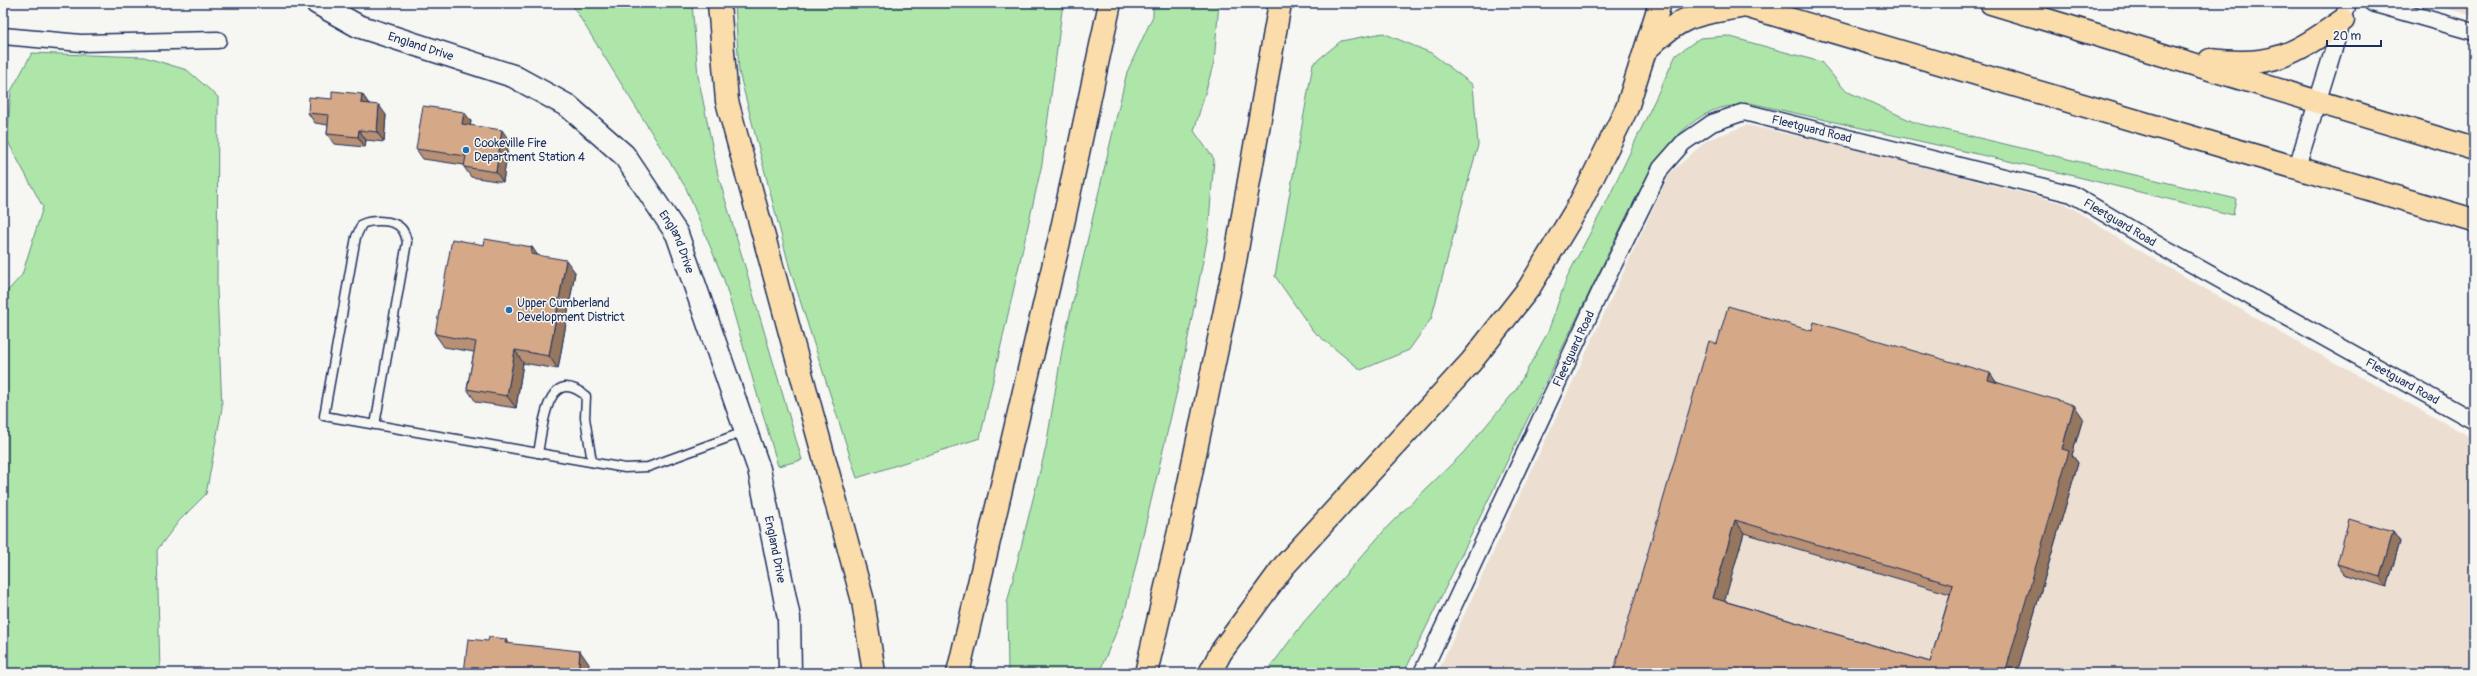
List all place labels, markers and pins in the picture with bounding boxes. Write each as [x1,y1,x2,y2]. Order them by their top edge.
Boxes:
place label: Cookeville Fire Department Station 4 [474,136,585,165]
marker: Cookeville Fire Department Station 4 [461,145,471,155]
place label: Upper Cumberland Development District [517,296,625,325]
marker: Upper Cumberland Development District [504,305,514,315]

